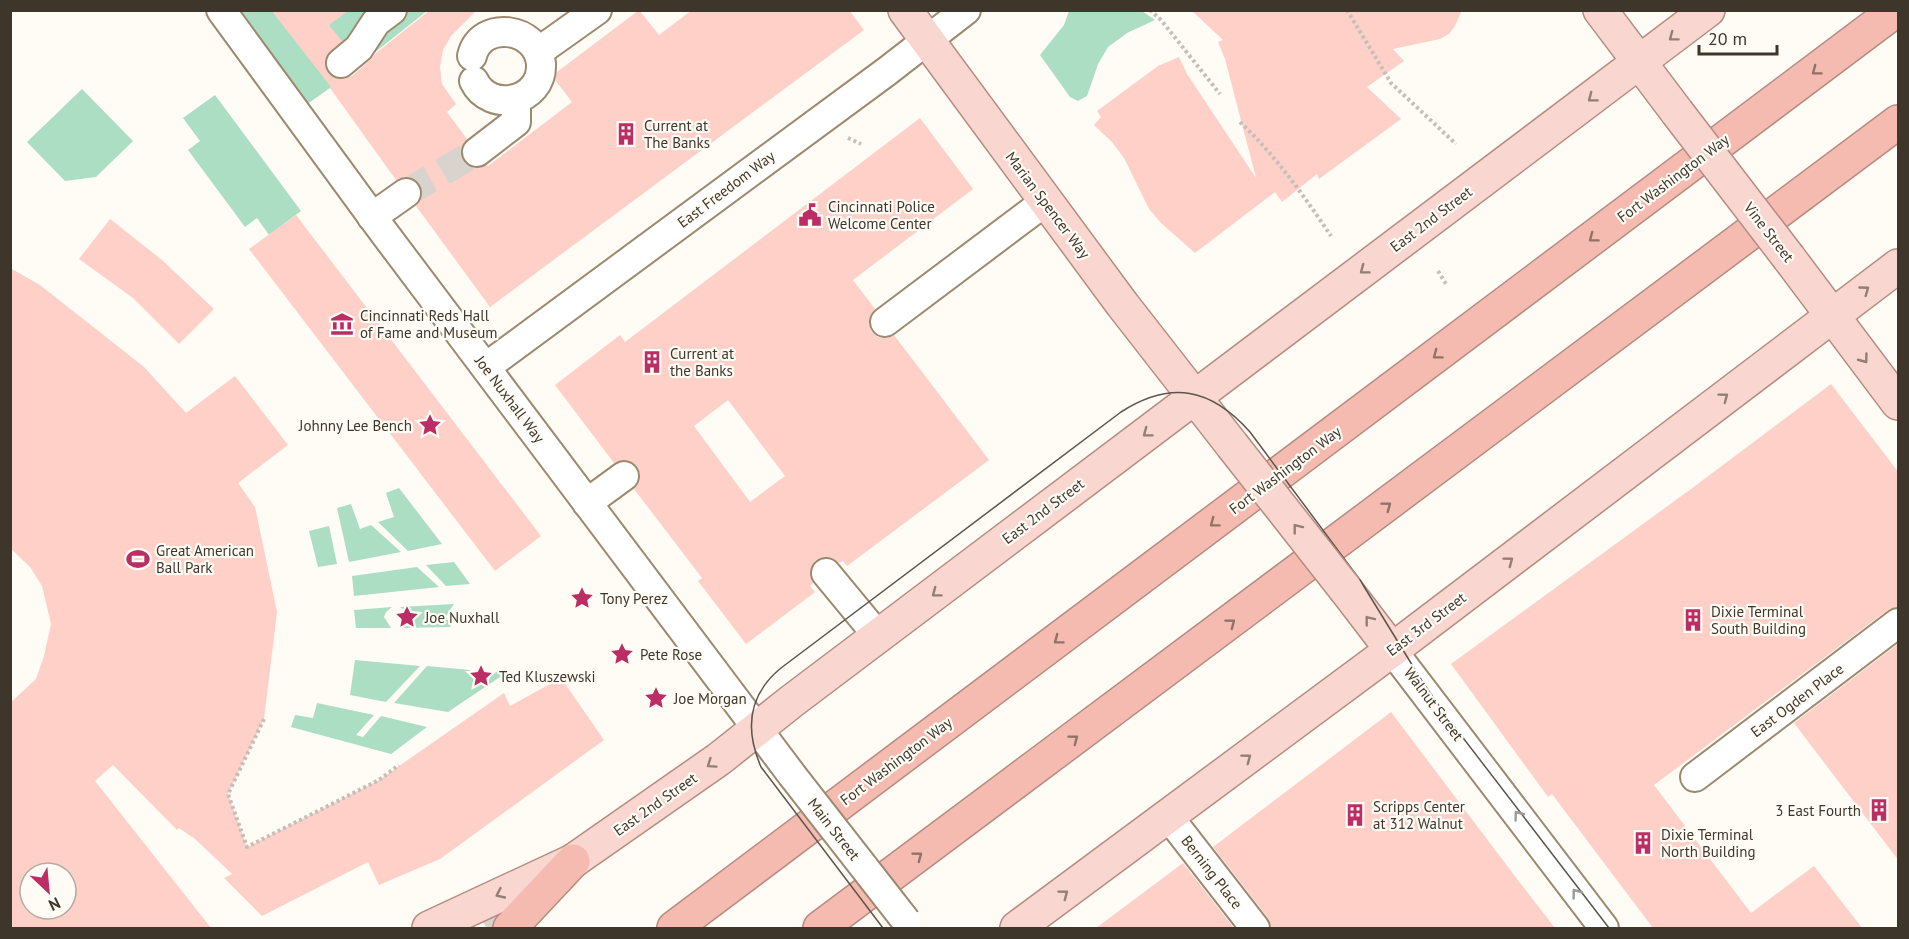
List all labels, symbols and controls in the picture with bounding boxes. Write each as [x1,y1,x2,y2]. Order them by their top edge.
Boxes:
scale bar [1699,18,1777,56]
text: 20 m [1708,27,1747,50]
one-way arrow [1669,29,1680,40]
one-way arrow [1811,64,1822,75]
one-way arrow [1587,91,1598,102]
place label: Current at The Banks [644,116,710,152]
building icon: Current at The Banks [613,121,639,147]
street label: Fort Washington Way [1613,130,1733,226]
street label: East Freedom Way [674,146,778,232]
street label: Marian Spencer Way [1002,148,1094,262]
street label: East 2nd Street [1386,182,1476,256]
place label: Cincinnati Police Welcome Center [828,197,935,233]
street label: Vine Street [1739,198,1798,266]
public building icon: Cincinnati Police Welcome Center [797,202,823,228]
one-way arrow [1589,231,1600,242]
one-way arrow [1359,263,1370,274]
one-way arrow [1858,287,1869,298]
place label: Cincinnati Reds Hall of Fame and Museum [360,306,498,342]
museum icon: Cincinnati Reds Hall of Fame and Museum [329,311,355,337]
place label: Current at the Banks [670,344,734,380]
one-way arrow [1433,348,1444,359]
building icon: Current at the Banks [639,349,665,375]
street label: Joe Nuxhall Way [470,351,549,446]
one-way arrow [1857,353,1868,364]
one-way arrow [1717,394,1728,405]
place icon: Johnny Lee Bench [417,412,443,438]
place label: Johnny Lee Bench [298,416,412,435]
street label: Fort Washington Way [1225,422,1345,518]
one-way arrow [1142,426,1153,437]
street label: East 2nd Street [998,474,1088,548]
one-way arrow [1380,502,1391,513]
one-way arrow [1210,515,1221,526]
one-way arrow [1294,524,1305,535]
place label: Great American Ball Park [156,541,254,577]
sports icon: Great American Ball Park [125,546,151,572]
one-way arrow [1502,558,1513,569]
place icon: Tony Perez [569,585,595,611]
one-way arrow [931,586,942,597]
street label: East 3rd Street [1383,588,1469,660]
place label: Tony Perez [600,589,668,608]
place label: Dixie Terminal South Building [1711,602,1806,638]
place icon: Joe Nuxhall [394,604,420,630]
building icon: Dixie Terminal South Building [1680,607,1706,633]
place label: Joe Nuxhall [424,608,500,627]
one-way arrow [1366,616,1377,627]
one-way arrow [1224,619,1235,630]
one-way arrow [1054,632,1065,643]
place icon: Pete Rose [609,641,635,667]
place label: Pete Rose [640,645,702,664]
street label: East Ogden Place [1747,659,1847,741]
place icon: Ted Kluszewski [468,663,494,689]
street label: Walnut Street [1400,663,1468,745]
place label: Ted Kluszewski [499,667,596,686]
place icon: Joe Morgan [643,685,669,711]
place label: Joe Morgan [673,689,747,708]
street label: Fort Washington Way [836,713,956,809]
one-way arrow [1068,736,1079,747]
one-way arrow [1241,754,1252,765]
one-way arrow [706,757,717,768]
street label: East 2nd Street [610,768,700,840]
street label: Main Street [804,794,864,864]
place label: Scripps Center at 312 Walnut [1373,797,1465,833]
building icon: 3 East Fourth [1866,797,1892,823]
place label: 3 East Fourth [1775,801,1861,820]
building icon: Scripps Center at 312 Walnut [1342,802,1368,828]
one-way arrow [1514,810,1525,821]
place label: Dixie Terminal North Building [1661,825,1756,861]
building icon: Dixie Terminal North Building [1630,830,1656,856]
street label: Berning Place [1177,831,1247,913]
one-way arrow [911,852,922,863]
north arrow [18,861,78,921]
one-way arrow [496,887,507,899]
one-way arrow [1573,888,1584,899]
one-way arrow [1058,890,1069,901]
text: N [45,893,64,916]

